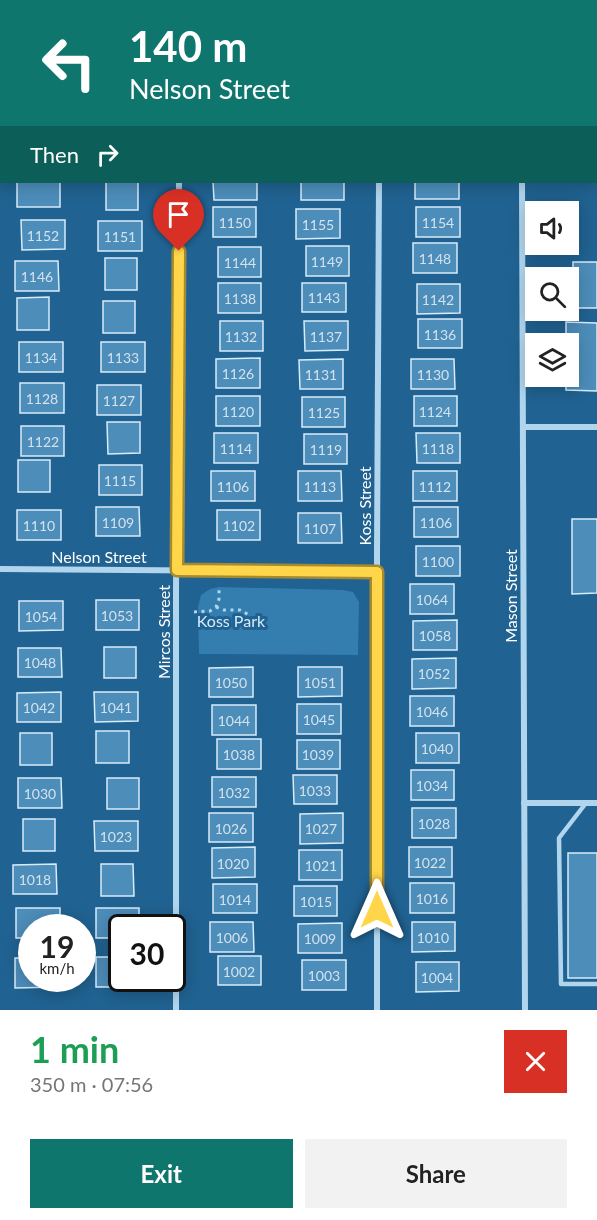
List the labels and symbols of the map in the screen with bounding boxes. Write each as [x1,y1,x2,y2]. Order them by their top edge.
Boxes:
pin [153,189,204,251]
house number: 1150 [219,214,251,231]
house number: 1154 [422,214,454,231]
house number: 1155 [302,216,334,233]
house number: 1152 [27,227,59,244]
house number: 1151 [104,228,136,245]
house number: 1148 [419,250,451,267]
house number: 1149 [311,253,343,270]
house number: 1144 [224,254,256,271]
house number: 1146 [21,268,53,285]
house number: 1143 [308,289,340,306]
house number: 1138 [224,290,256,307]
house number: 1142 [422,291,454,308]
house number: 1136 [424,326,456,343]
house number: 1132 [225,328,257,345]
house number: 1137 [310,328,342,345]
house number: 1134 [25,349,57,366]
house number: 1133 [107,349,139,366]
house number: 1126 [222,365,254,382]
house number: 1131 [305,366,337,383]
house number: 1130 [417,366,449,383]
house number: 1128 [26,390,58,407]
house number: 1127 [103,392,135,409]
house number: 1120 [222,403,254,420]
house number: 1124 [419,403,451,420]
house number: 1125 [308,404,340,421]
house number: 1122 [27,433,59,450]
house number: 1114 [220,440,252,457]
house number: 1118 [422,440,454,457]
house number: 1119 [310,441,342,458]
street label: Koss Street [355,466,374,546]
house number: 1115 [104,472,136,489]
house number: 1106 [217,478,249,495]
house number: 1113 [304,478,336,495]
house number: 1112 [419,478,451,495]
house number: 1109 [102,514,134,531]
house number: 1106 [420,514,452,531]
house number: 1110 [23,517,55,534]
house number: 1102 [223,517,255,534]
house number: 1107 [304,520,336,537]
street label: Nelson Street [51,547,147,566]
street label: Mason Street [501,549,520,643]
house number: 1100 [422,553,454,570]
street label: Mircos Street [154,585,173,679]
house number: 1064 [416,591,448,608]
house number: 1053 [101,607,133,624]
house number: 1054 [25,608,57,625]
park label: Koss Park [197,611,266,630]
house number: 1058 [419,627,451,644]
house number: 1048 [24,654,56,671]
house number: 1052 [418,665,450,682]
house number: 1050 [215,674,247,691]
house number: 1051 [304,674,336,691]
house number: 1042 [23,699,55,716]
house number: 1041 [100,699,132,716]
house number: 1046 [416,703,448,720]
house number: 1045 [303,711,335,728]
house number: 1044 [218,712,250,729]
house number: 1040 [421,740,453,757]
house number: 1038 [223,746,255,763]
house number: 1039 [302,746,334,763]
house number: 1034 [416,777,448,794]
house number: 1033 [299,782,331,799]
house number: 1032 [218,784,250,801]
house number: 1030 [24,785,56,802]
house number: 1028 [418,815,450,832]
house number: 1026 [215,820,247,837]
house number: 1027 [305,820,337,837]
house number: 1023 [100,828,132,845]
house number: 1022 [414,854,446,871]
house number: 1020 [217,855,249,872]
house number: 1021 [305,857,337,874]
house number: 1018 [19,871,51,888]
position arrow [345,878,409,942]
house number: 1016 [416,890,448,907]
house number: 1014 [219,891,251,908]
house number: 1015 [300,893,332,910]
speed limit sign: 30 [108,914,186,992]
house number: 1006 [216,929,248,946]
house number: 1010 [417,929,449,946]
house number: 1009 [304,930,336,947]
house number: 1002 [223,963,255,980]
house number: 1003 [308,967,340,984]
house number: 1004 [421,969,453,986]

